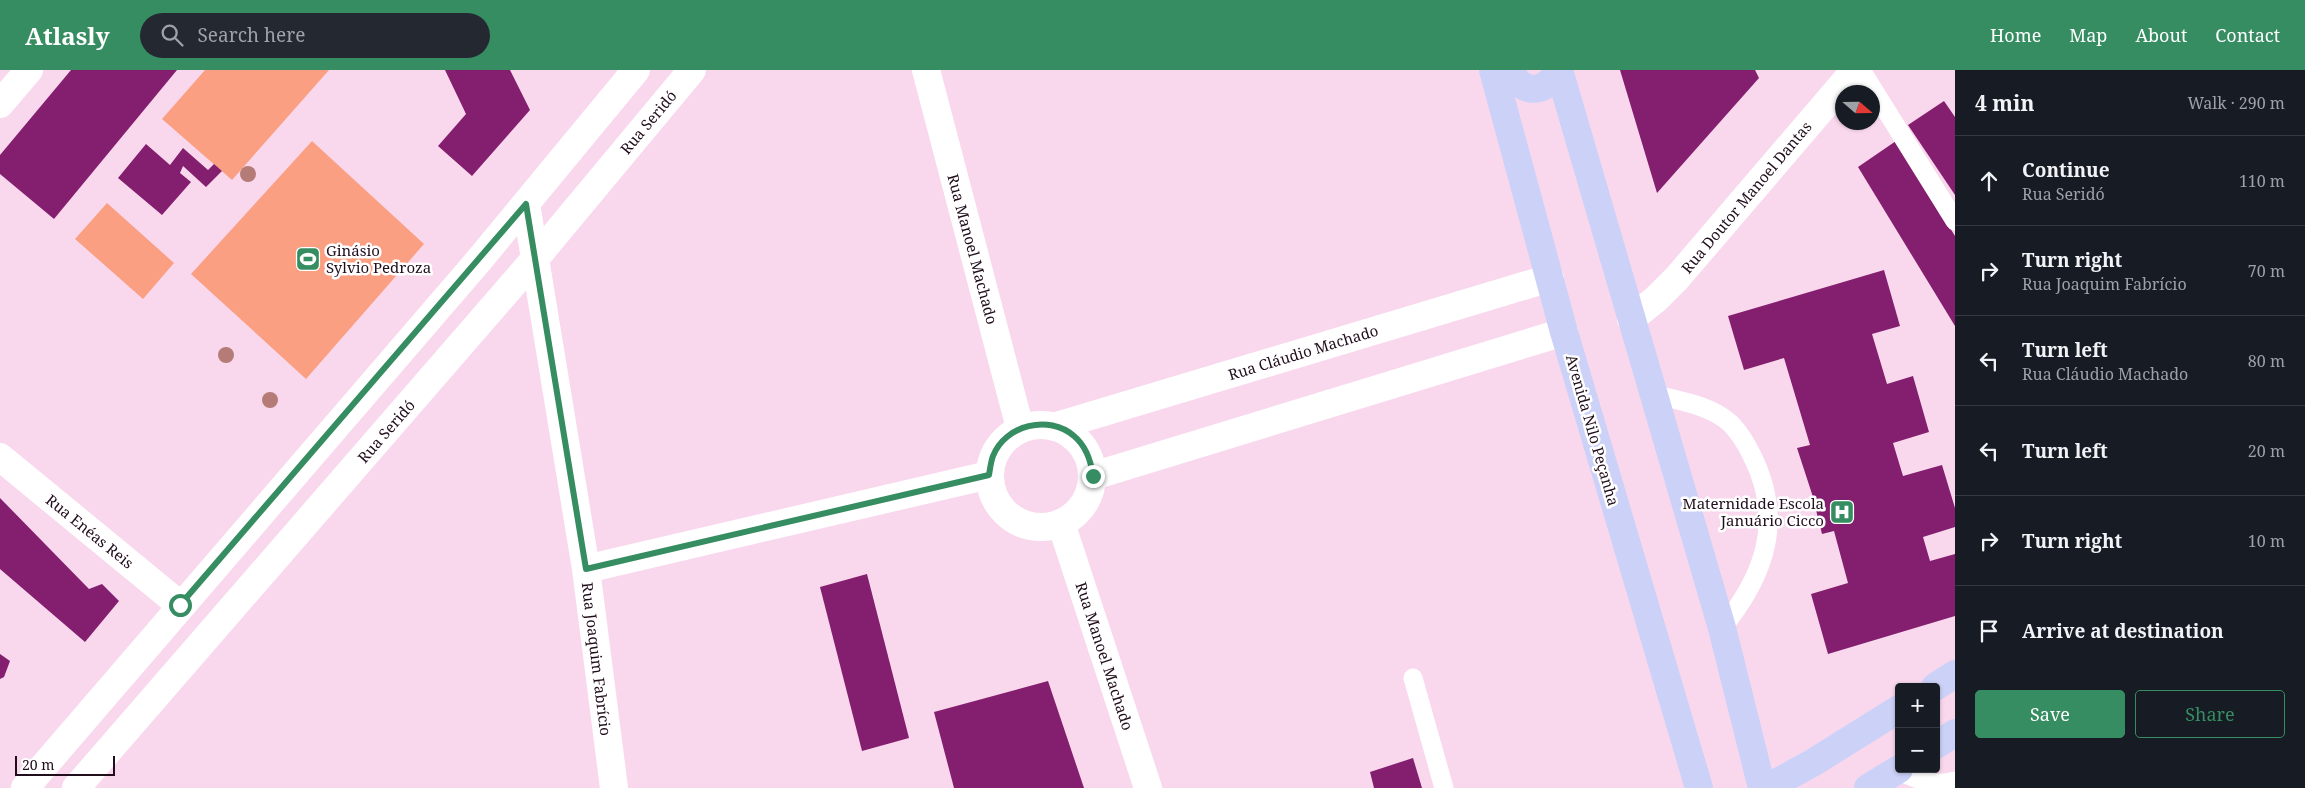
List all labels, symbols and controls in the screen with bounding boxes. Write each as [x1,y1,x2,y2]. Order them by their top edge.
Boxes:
search box [140,13,490,58]
text: Atlasly [25,19,110,52]
icon: search [158,21,186,49]
text: Search here [198,22,305,48]
text: Home [1990,23,2041,47]
text: Map [2069,23,2107,47]
text: About [2135,23,2187,47]
text: Contact [2215,23,2280,47]
north arrow [1835,85,1880,130]
street label: Rua Seridó [615,86,681,158]
text: 4 min [1975,89,2034,117]
text: Walk · 290 m [2188,92,2285,114]
street label: Rua Doutor Manoel Dantas [1676,117,1816,277]
text: Continue [2022,157,2110,183]
icon: ahead [1975,167,2003,195]
text: 110 m [2239,170,2285,192]
street label: Rua Manoel Machado [943,172,1003,326]
text: Rua Seridó [2022,183,2105,205]
place label: Ginásio Sylvio Pedroza [326,240,431,277]
sports icon: Ginásio Sylvio Pedroza [295,246,321,272]
text: Turn right [2022,247,2122,273]
icon: right [1975,257,2003,285]
text: 70 m [2248,260,2285,282]
text: Rua Joaquim Fabrício [2022,273,2187,295]
street label: Rua Cláudio Machado [1226,320,1380,384]
text: Turn left [2022,337,2108,363]
icon: left [1975,347,2003,375]
text: 80 m [2248,350,2285,372]
street label: Avenida Nilo Peçanha [1562,352,1624,508]
text: Rua Cláudio Machado [2022,363,2188,385]
street label: Rua Seridó [353,395,419,467]
icon: left [1975,437,2003,465]
text: Turn left [2022,438,2108,464]
text: 20 m [2248,440,2285,462]
route end [1082,465,1105,488]
street label: Rua Enéas Reis [42,489,138,573]
place label: Maternidade Escola Januário Cicco [1683,493,1824,530]
hospital icon: Maternidade Escola Januário Cicco [1829,499,1855,525]
icon: right [1975,527,2003,555]
text: Turn right [2022,528,2122,554]
text: 10 m [2248,530,2285,552]
street label: Rua Manoel Machado [1072,579,1138,733]
street label: Rua Joaquim Fabrício [578,581,616,737]
route start [169,594,192,617]
icon: arrive [1975,617,2003,645]
text: Arrive at destination [2022,618,2224,644]
map controls [1895,683,1940,773]
button: + [1895,683,1940,728]
button: Save [1975,690,2125,738]
button: Share [2135,690,2285,738]
button: − [1895,728,1940,773]
scale bar [15,753,115,776]
text: 20 m [22,755,55,774]

